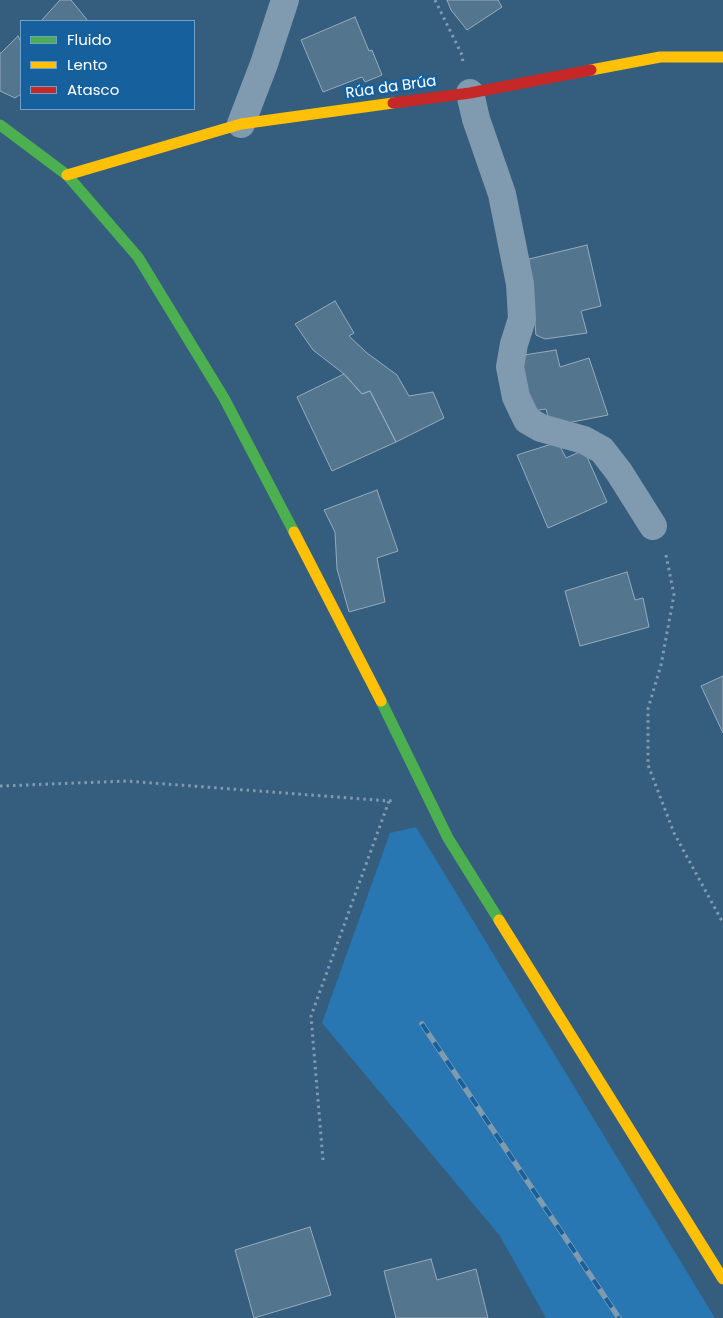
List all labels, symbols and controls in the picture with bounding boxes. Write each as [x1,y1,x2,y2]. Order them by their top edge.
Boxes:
legend [20,20,195,110]
text: Fluido [67,29,111,50]
text: Lento [67,54,107,75]
street label: Rúa da Brúa [344,73,438,103]
text: Atasco [67,79,119,100]

